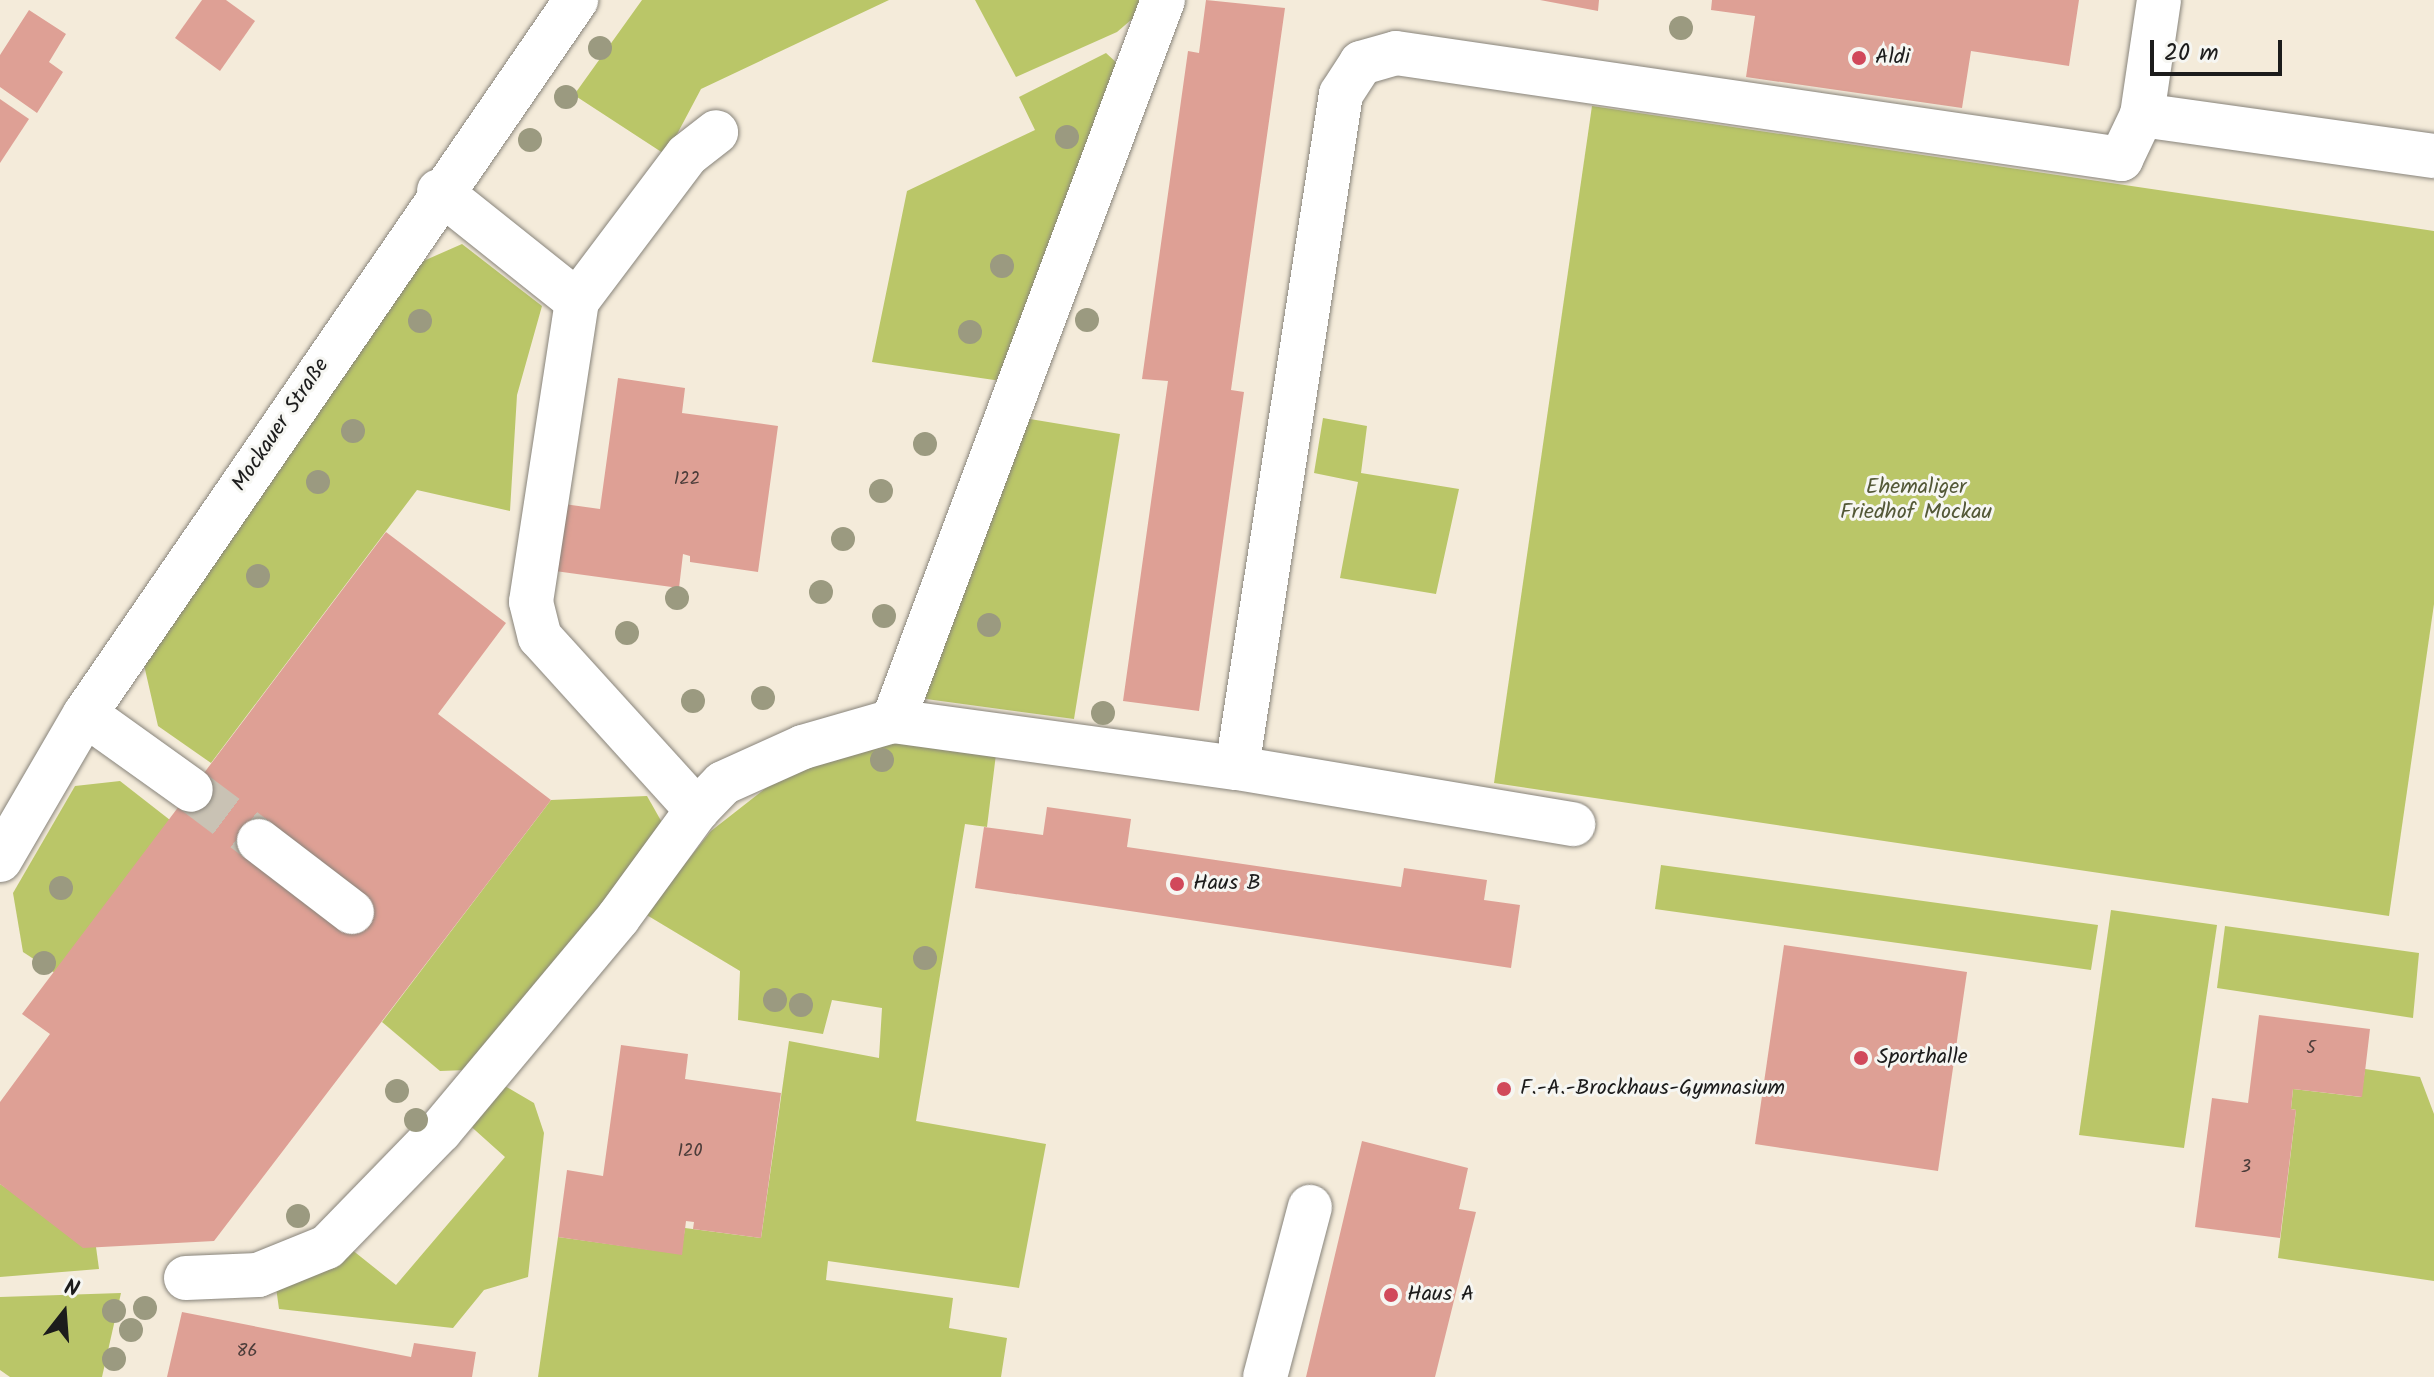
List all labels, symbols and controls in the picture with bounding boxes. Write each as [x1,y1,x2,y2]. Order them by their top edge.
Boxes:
scale bar [2154,24,2286,74]
text: 20 m [2164,34,2219,73]
place label: Aldi [1875,45,1910,71]
marker: Aldi [1850,49,1868,67]
street label: Mockauer Straße [227,353,335,497]
house number: 122 [674,469,700,491]
park label: Ehemaliger Friedhof Mockau [1840,474,1992,526]
place label: Haus B [1193,871,1261,897]
marker: Haus B [1168,875,1186,893]
house number: 5 [2306,1038,2316,1060]
place label: Sporthalle [1877,1045,1968,1071]
marker: Sporthalle [1852,1049,1870,1067]
place label: F.-A.-Brockhaus-Gymnasium [1520,1076,1785,1102]
marker: F.-A.-Brockhaus-Gymnasium [1495,1080,1513,1098]
house number: 120 [677,1141,703,1163]
house number: 3 [2241,1157,2251,1179]
text: N [59,1271,83,1308]
north arrow [24,1273,104,1353]
place label: Haus A [1407,1282,1474,1308]
marker: Haus A [1382,1286,1400,1304]
house number: 86 [237,1341,257,1363]

